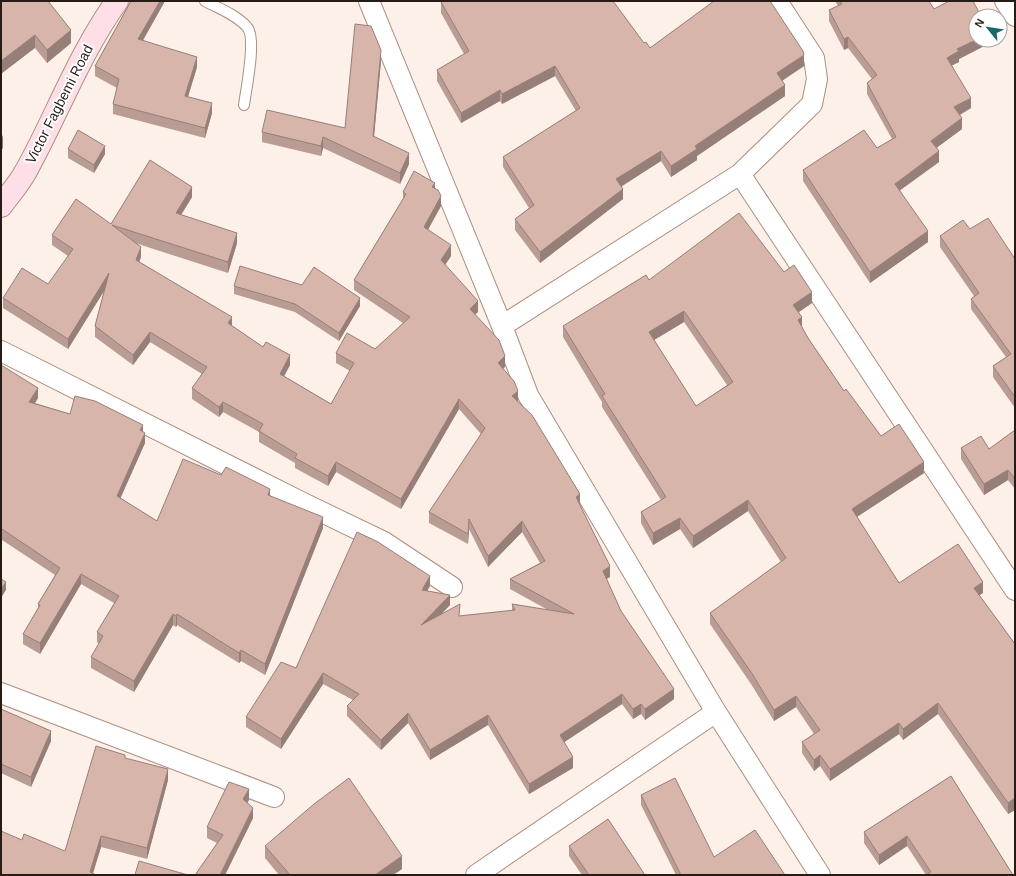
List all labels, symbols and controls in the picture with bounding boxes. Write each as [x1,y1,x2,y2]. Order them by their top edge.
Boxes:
north arrow [968,8,1008,48]
text: N [972,17,987,29]
street label: Victor Fagbemi Road [22,42,96,166]

